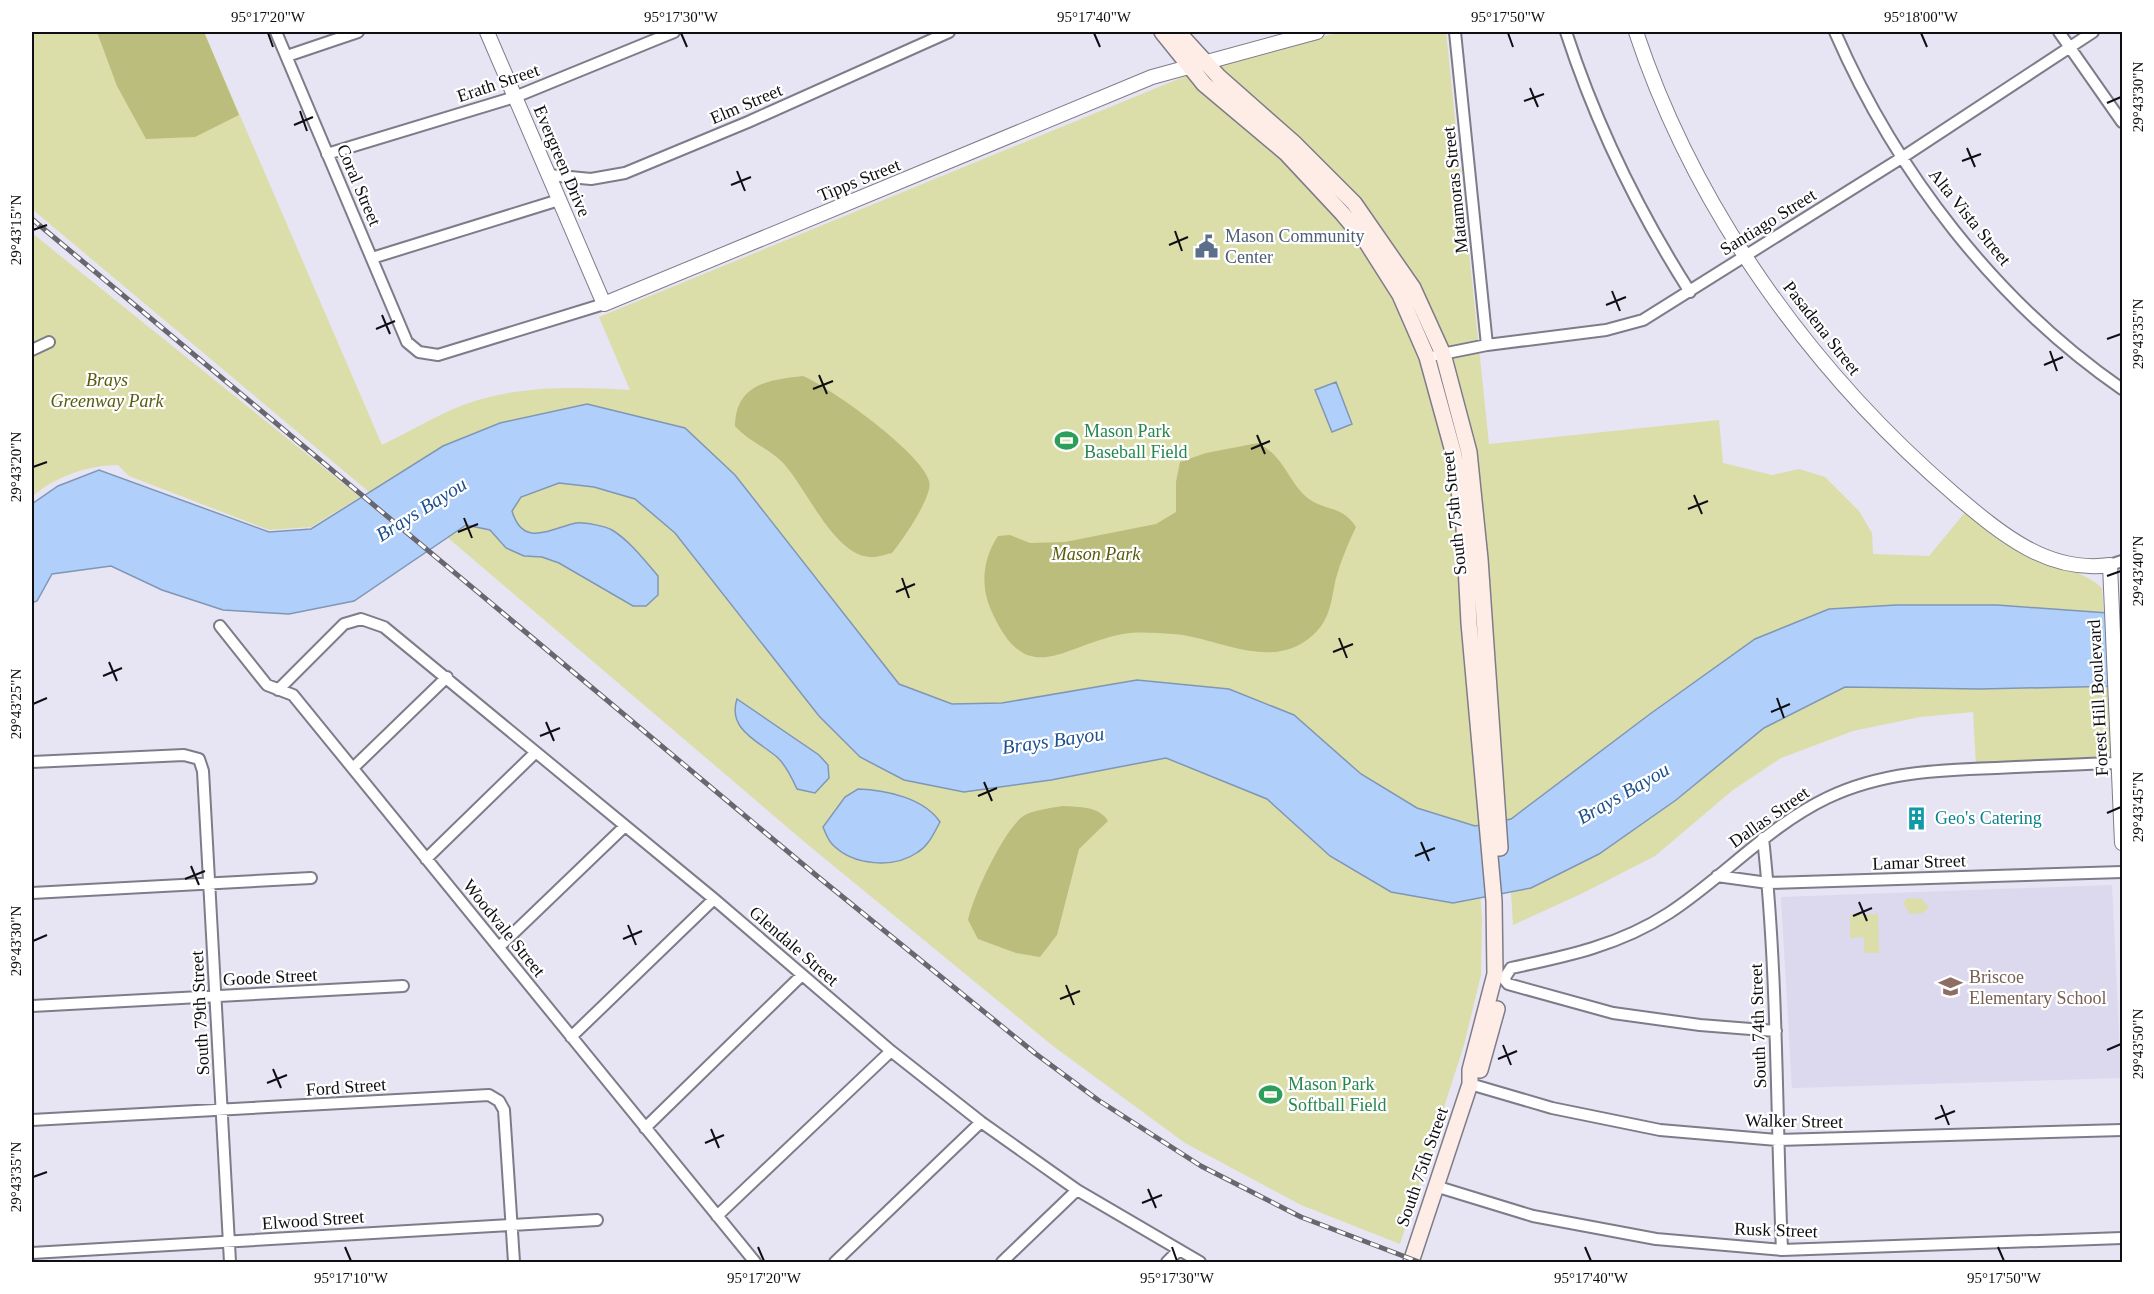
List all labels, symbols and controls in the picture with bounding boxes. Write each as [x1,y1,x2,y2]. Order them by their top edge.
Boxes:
text: 95°17'20"W [231,9,306,25]
text: 95°17'30"W [644,9,719,25]
text: 95°17'40"W [1057,9,1132,25]
text: 95°17'50"W [1471,9,1546,25]
text: 95°18'00"W [1884,9,1959,25]
street label: Erath Street [454,60,542,106]
text: 29°43'30"N [2130,62,2146,132]
street label: Elm Street [707,80,785,128]
street label: Evergreen Drive [530,102,594,220]
street label: Matamoras Street [1438,126,1472,254]
street label: Coral Street [333,141,385,229]
street label: Tipps Street [815,154,903,206]
street label: Alta Vista Street [1925,165,2015,269]
street label: Santiago Street [1716,185,1820,259]
text: 29°43'15"N [8,195,24,265]
place label: Mason Community Center [1225,226,1365,267]
public building icon: Mason Community Center [1194,233,1220,259]
street label: Pasadena Street [1779,277,1865,379]
text: 29°43'35"N [2130,299,2146,369]
park label: Brays Greenway Park [51,370,164,411]
place label: Mason Park Baseball Field [1084,421,1187,462]
sports icon: Mason Park Baseball Field [1053,428,1079,454]
text: 29°43'20"N [8,432,24,502]
street label: South 75th Street [1438,450,1470,576]
water label: Brays Bayou [372,472,471,546]
text: 29°43'40"N [2130,536,2146,606]
park label: Mason Park [1051,544,1141,564]
street label: Forest Hill Boulevard [2084,619,2112,777]
text: 29°43'25"N [8,669,24,739]
water label: Brays Bayou [1001,722,1106,759]
water label: Brays Bayou [1573,758,1673,829]
text: 29°43'45"N [2130,772,2146,842]
street label: Dallas Street [1725,782,1813,852]
building icon: Geo's Catering [1904,805,1930,831]
place label: Geo's Catering [1935,808,2042,828]
street label: Lamar Street [1872,850,1966,874]
street label: Woodvale Street [459,875,549,981]
street label: Glendale Street [745,902,843,990]
text: 29°43'30"N [8,906,24,976]
street label: South 79th Street [187,950,213,1076]
street label: South 74th Street [1746,963,1770,1089]
street label: Goode Street [222,965,318,989]
place label: Briscoe Elementary School [1969,967,2106,1008]
school or university icon: Briscoe Elementary School [1938,974,1964,1000]
text: 29°43'50"N [2130,1009,2146,1079]
street label: Ford Street [305,1074,387,1100]
place label: Mason Park Softball Field [1288,1074,1387,1115]
sports icon: Mason Park Softball Field [1257,1081,1283,1107]
street label: South 75th Street [1392,1105,1452,1229]
street label: Walker Street [1745,1110,1843,1132]
text: 29°43'35"N [8,1142,24,1212]
street label: Elwood Street [261,1206,365,1234]
street label: Rusk Street [1734,1219,1818,1241]
text: 95°17'10"W [314,1270,389,1286]
text: 95°17'20"W [727,1270,802,1286]
text: 95°17'30"W [1140,1270,1215,1286]
text: 95°17'40"W [1554,1270,1629,1286]
text: 95°17'50"W [1967,1270,2042,1286]

